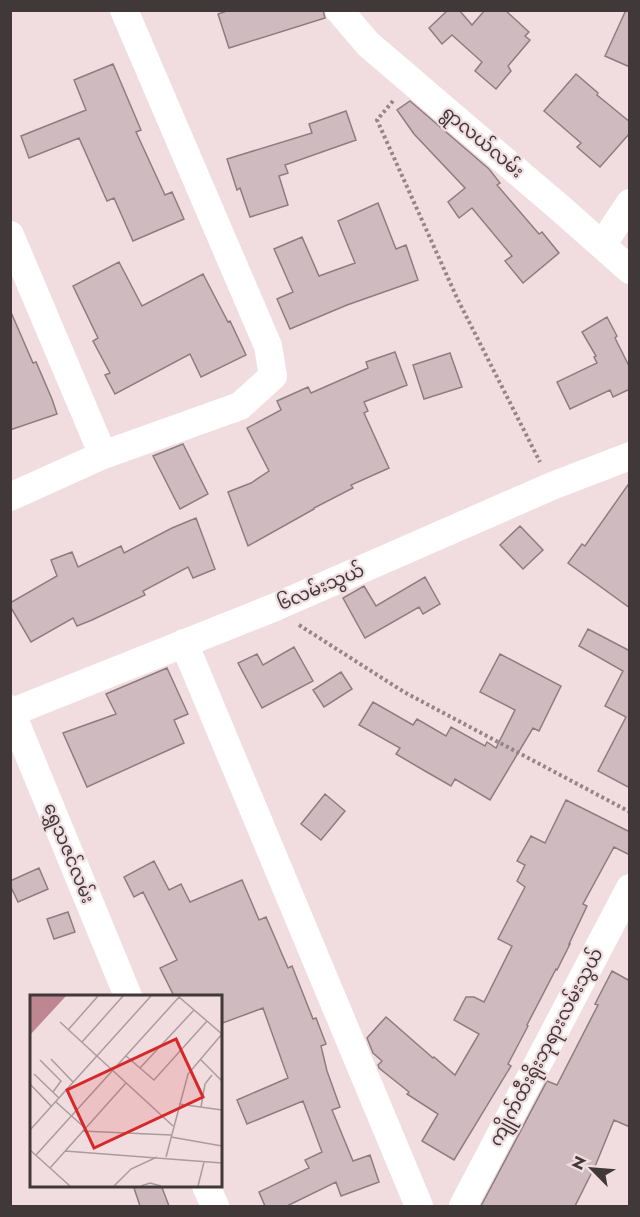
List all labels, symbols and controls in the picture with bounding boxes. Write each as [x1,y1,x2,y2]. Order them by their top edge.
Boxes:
street label: ရွာလယ်လမ်း [435,100,530,186]
street label: ၆လမ်းသွယ် [273,557,369,619]
street label: ရွှေသဇင်လမ်း [35,799,101,908]
street label: ကျိုက်ထီးရိုးဘုရားလမ်းသွယ် [482,943,611,1152]
inset map [30,995,222,1187]
north arrow [562,1139,622,1199]
text: N [566,1152,592,1173]

